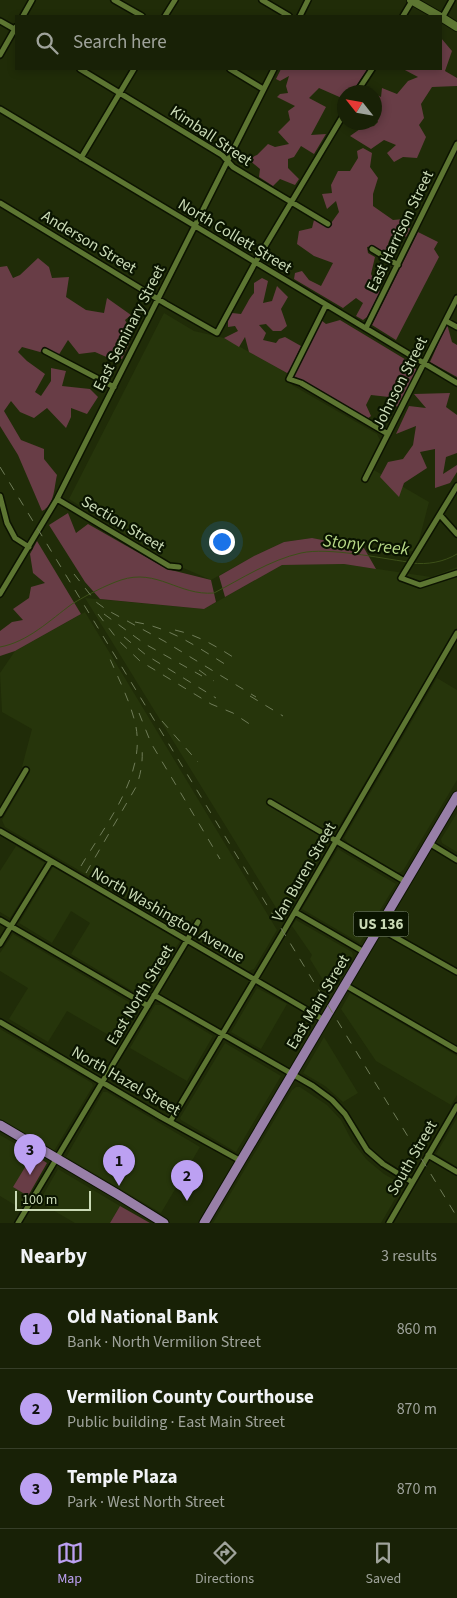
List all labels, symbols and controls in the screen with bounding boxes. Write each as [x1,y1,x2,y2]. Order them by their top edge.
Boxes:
search box [15,15,442,70]
icon: search [33,29,61,57]
text: Search here [73,29,167,56]
north arrow [337,85,382,130]
street label: Kimball Street [166,100,257,172]
street label: East Harrison Street [361,166,439,295]
street label: North Collett Street [174,193,297,279]
street label: Anderson Street [37,205,141,279]
street label: East Seminary Street [88,261,171,395]
street label: Johnson Street [367,332,433,433]
street label: Section Street [77,490,169,558]
water label: Stony Creek [322,528,411,562]
your location [209,529,235,555]
street label: Van Buren Street [267,818,342,926]
street label: North Washington Avenue [87,862,249,968]
road number: US 136 [354,912,408,936]
street label: East North Street [101,940,179,1049]
street label: East Main Street [281,950,355,1054]
street label: North Hazel Street [68,1041,185,1121]
street label: South Street [382,1116,443,1200]
pin: 3 [14,1134,46,1175]
pin: 1 [103,1145,135,1186]
pin: 2 [171,1160,203,1201]
scale bar [15,1188,91,1211]
text: 100 m [22,1190,57,1210]
text: Nearby [20,1241,87,1271]
text: 3 results [381,1245,437,1267]
text: Old National Bank [67,1304,218,1331]
text: 1 [32,1318,40,1340]
text: 860 m [397,1318,437,1340]
text: Bank · North Vermilion Street [67,1331,261,1353]
text: Vermilion County Courthouse [67,1384,314,1411]
text: 2 [32,1398,40,1420]
text: 870 m [397,1398,437,1420]
text: Public building · East Main Street [67,1411,285,1433]
text: Temple Plaza [67,1464,177,1491]
text: 3 [32,1478,40,1500]
text: 870 m [397,1478,437,1500]
text: Park · West North Street [67,1491,225,1513]
tab: Map [56,1539,84,1589]
tab: Directions [195,1539,254,1589]
tab: Saved [366,1539,401,1589]

